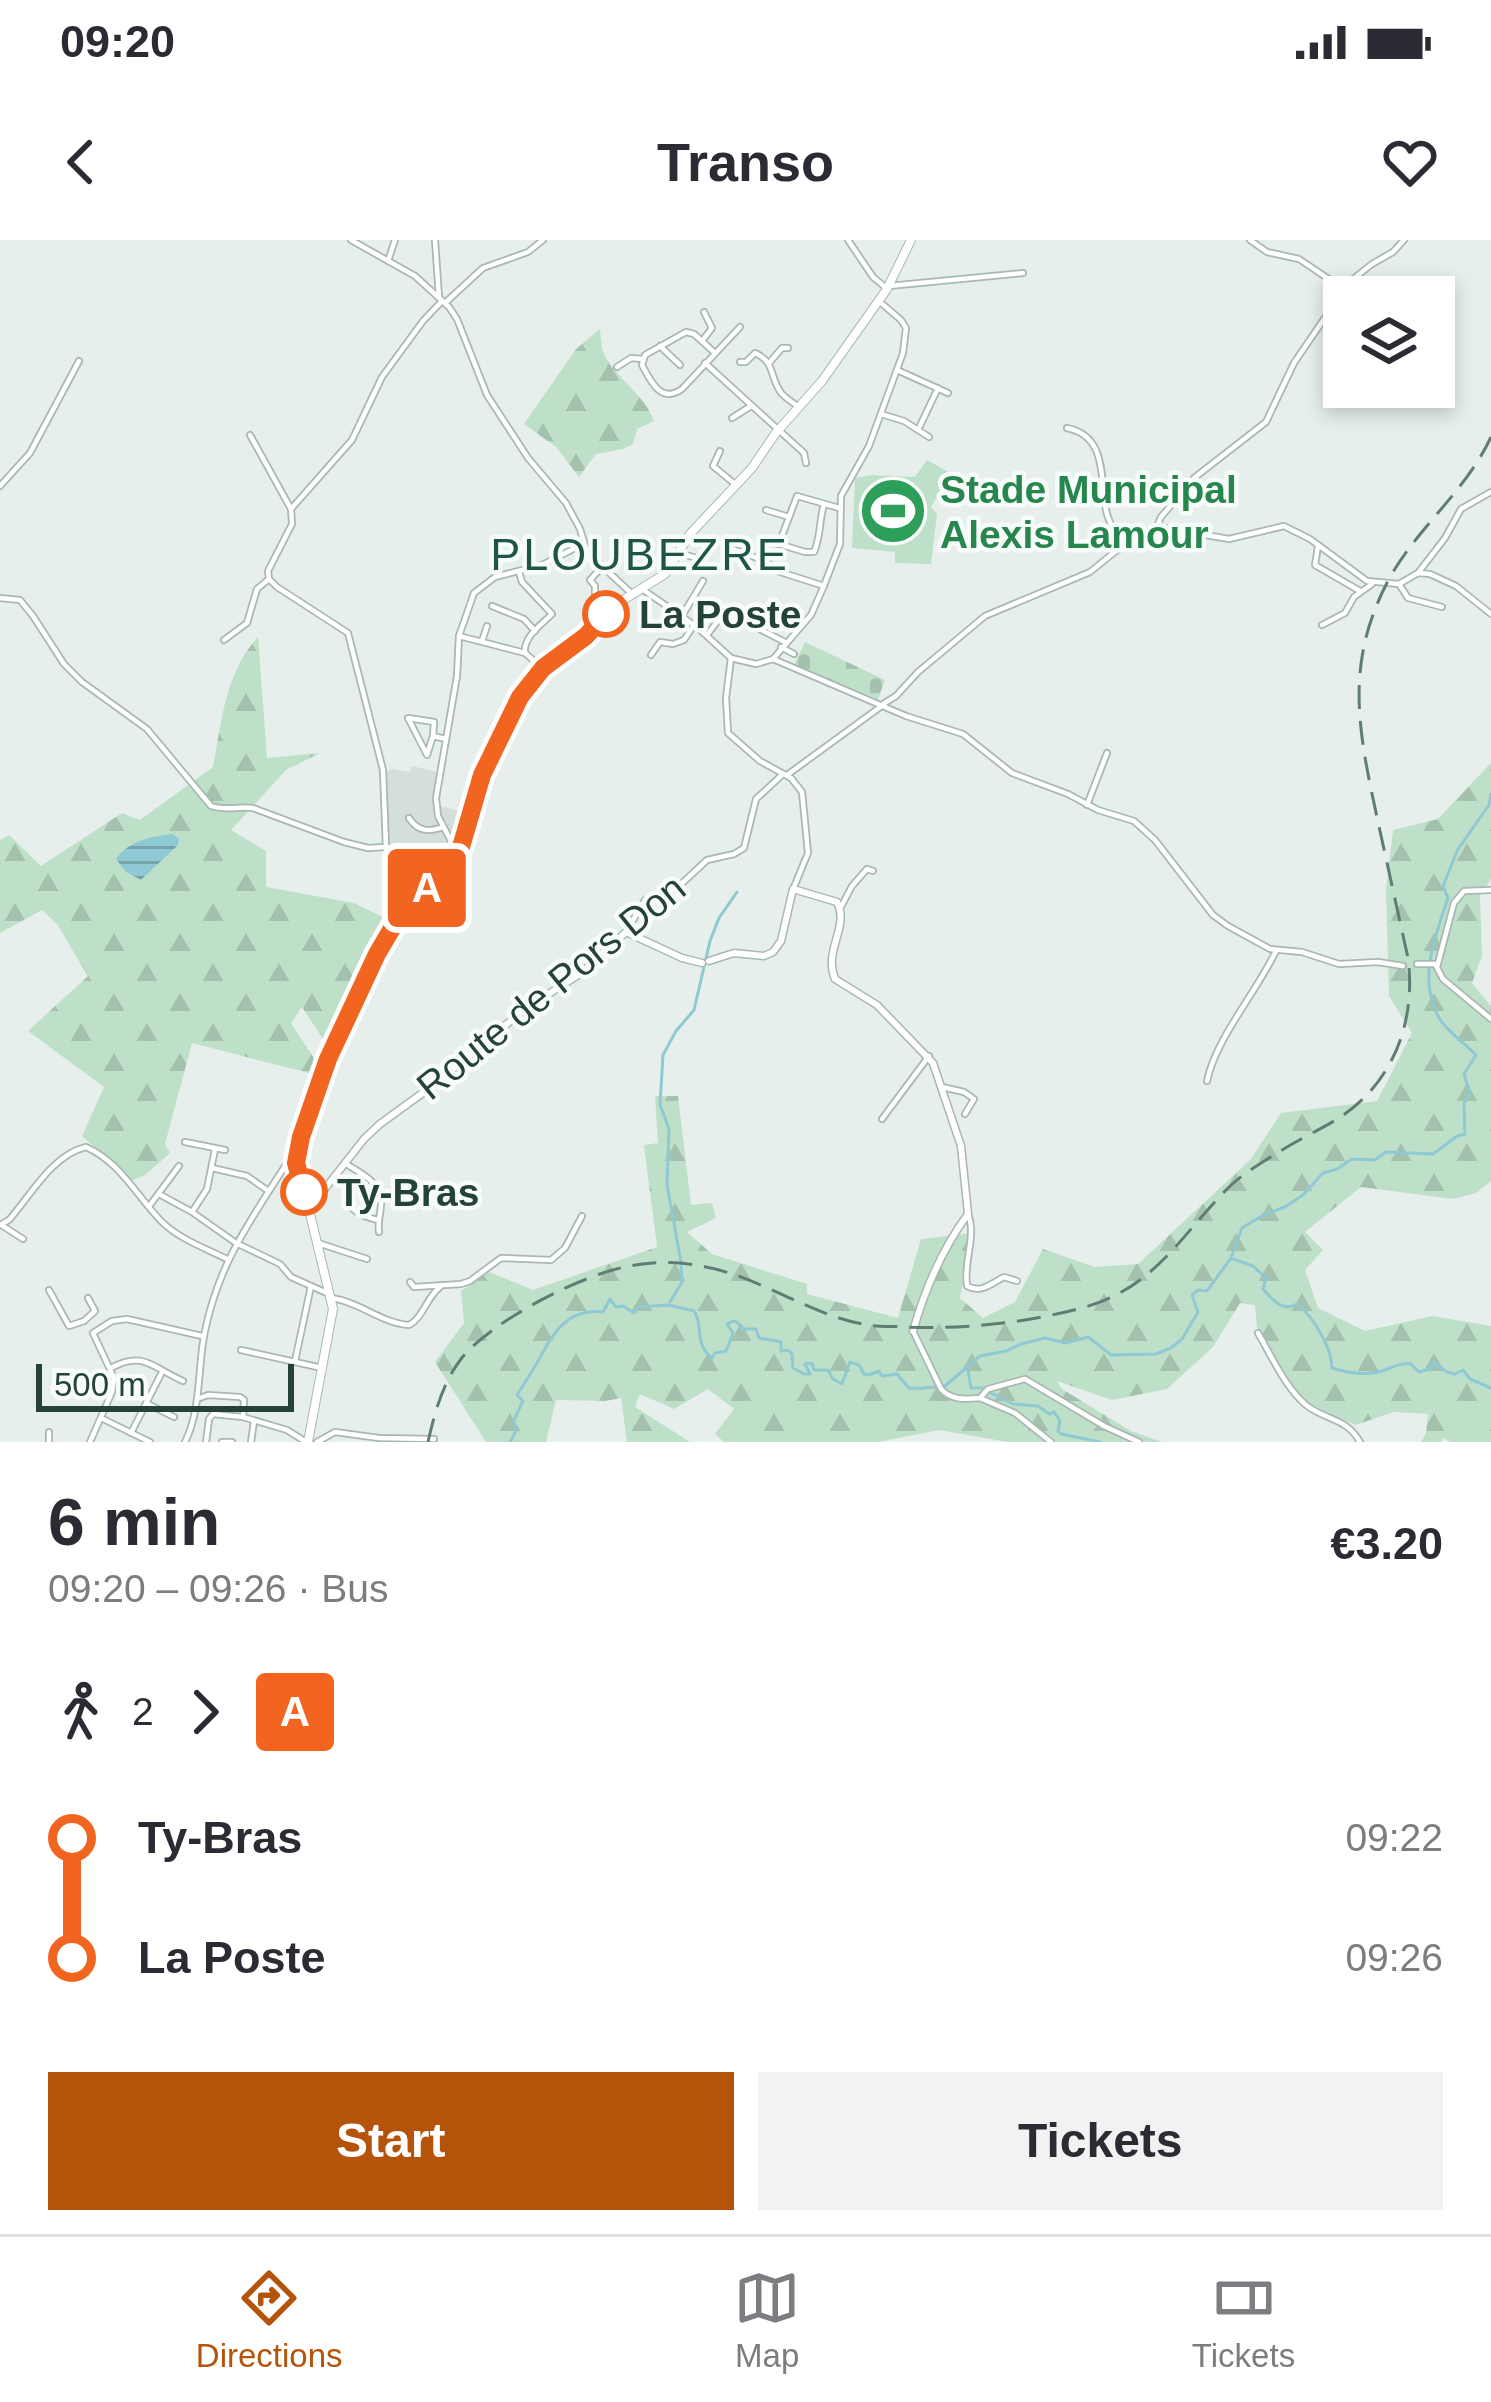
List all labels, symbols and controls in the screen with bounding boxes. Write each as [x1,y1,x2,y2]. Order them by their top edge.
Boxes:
text: 09:20 [60,16,175,67]
icon: back [48,129,114,195]
icon: heart [1377,129,1443,195]
text: Transo [657,132,834,192]
map controls [1323,276,1455,408]
button: layers [1323,276,1455,408]
place label: Stade Municipal Alexis Lamour [940,468,1237,556]
sports icon: Stade Municipal Alexis Lamour [858,476,928,546]
district label: PLOUBEZRE [490,529,790,580]
marker: La Poste [584,592,628,636]
place label: La Poste [639,593,802,636]
line badge: A [388,849,466,927]
text: A [412,864,442,911]
street label: Route de Pors Don [409,866,693,1108]
marker: Ty-Bras [282,1170,326,1214]
place label: Ty-Bras [337,1171,479,1214]
scale bar [36,1358,294,1411]
text: 500 m [54,1366,146,1403]
text: 6 min [48,1485,220,1559]
text: €3.20 [1330,1518,1443,1569]
text: 09:20 – 09:26 · Bus [48,1567,388,1610]
icon: walk [48,1679,114,1745]
icon: forward [172,1679,238,1745]
text: A [280,1688,310,1735]
text: 2 [132,1690,154,1733]
text: Ty-Bras [138,1812,302,1863]
text: 09:22 [1345,1816,1443,1859]
text: La Poste [138,1932,326,1983]
text: 09:26 [1345,1936,1443,1979]
button: Start [48,2072,734,2210]
button: Tickets [758,2072,1443,2210]
tab: Directions [196,2265,343,2375]
tab: Map [734,2265,800,2375]
tab: Tickets [1192,2265,1295,2375]

